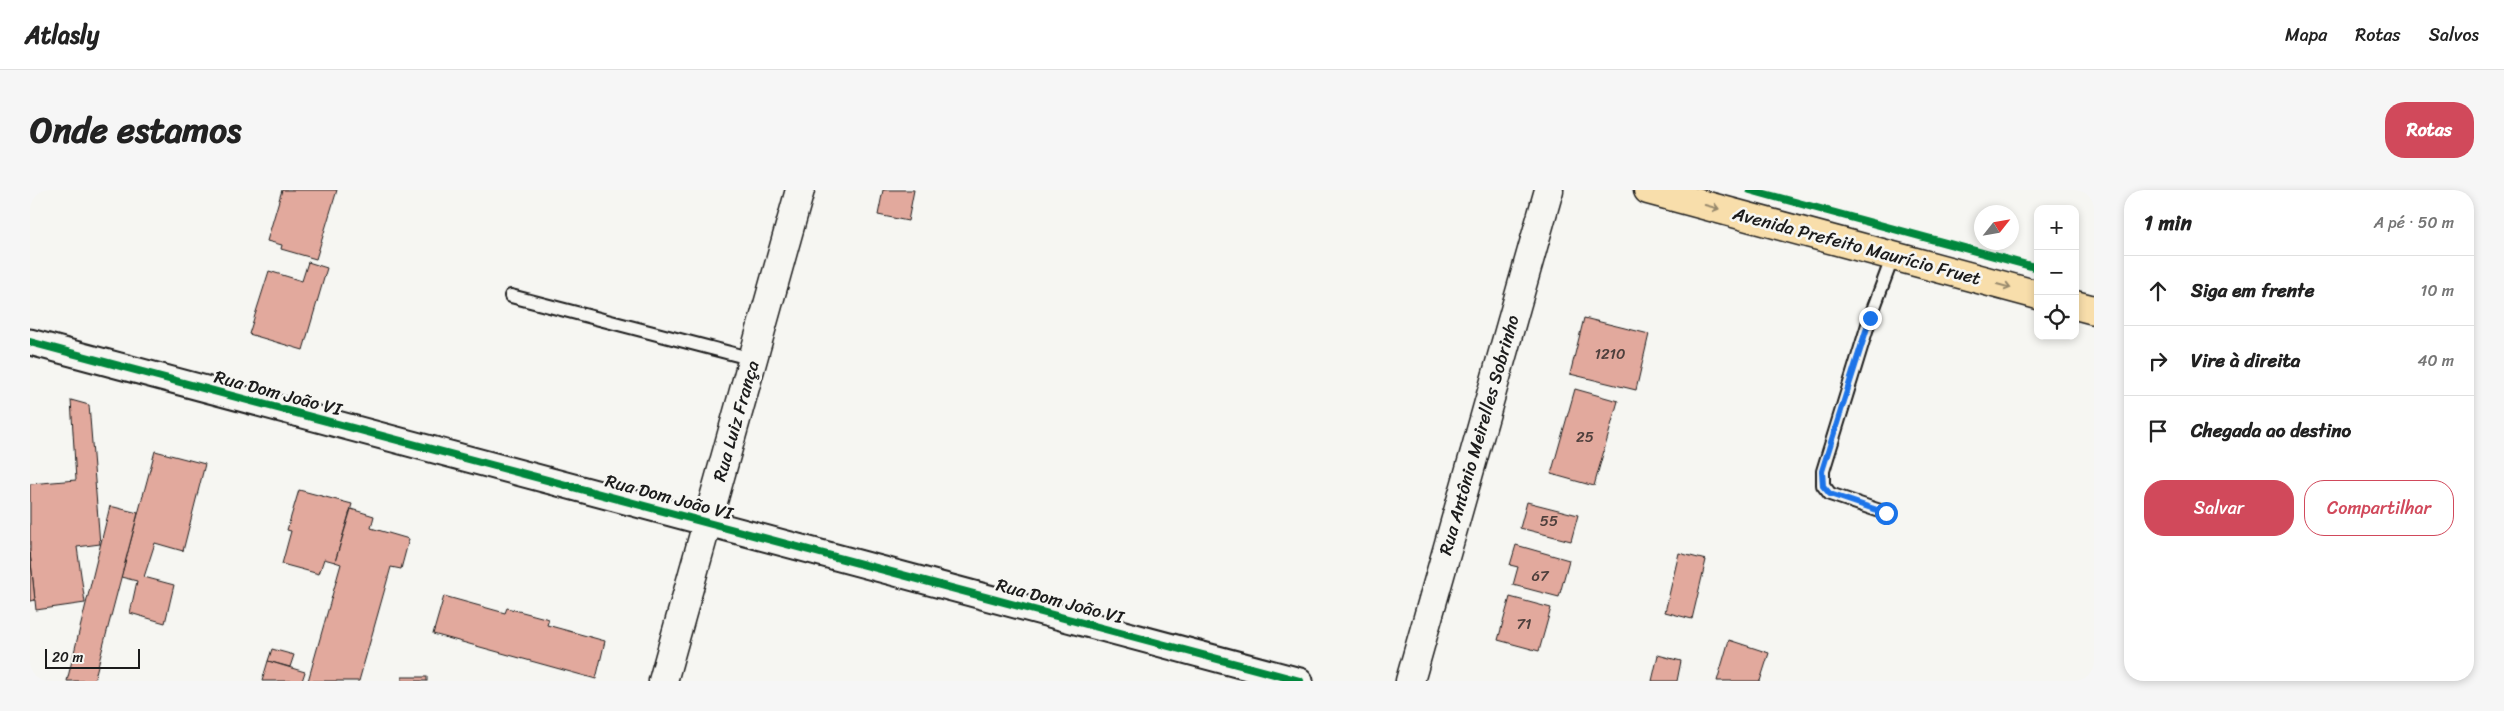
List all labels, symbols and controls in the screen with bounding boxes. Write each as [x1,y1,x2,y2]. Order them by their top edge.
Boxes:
text: Atlasly [25,14,99,56]
text: Mapa [2285,19,2327,51]
text: Rotas [2355,19,2401,51]
text: Salvos [2429,19,2479,51]
text: Onde estamos [30,99,241,161]
button: Rotas [2385,102,2474,158]
street label: Avenida Prefeito Maurício Fruet [1729,197,1985,295]
one-way arrow [1703,203,1719,212]
text: 1 min [2144,204,2192,242]
north arrow [1974,205,2019,250]
map controls [2034,205,2079,340]
button: + [2034,205,2079,250]
text: A pé · 50 m [2374,208,2454,237]
button: − [2034,250,2079,295]
text: Siga em frente [2191,274,2314,307]
text: 10 m [2421,276,2454,305]
icon: ahead [2144,277,2172,305]
one-way arrow [1996,281,2012,291]
button: locate [2034,295,2079,340]
route end [1859,307,1882,330]
street label: Rua Antônio Meirelles Sobrinho [1429,311,1529,559]
house number: 1210 [1594,341,1626,367]
text: Vire à direita [2191,344,2300,377]
text: 40 m [2417,346,2454,375]
icon: right [2144,347,2172,375]
street label: Rua Luiz França [703,357,769,485]
street label: Rua Dom João VI [211,361,347,426]
text: Chegada ao destino [2191,414,2351,447]
icon: arrive [2144,417,2172,445]
house number: 25 [1576,424,1594,450]
street label: Rua Dom João VI [602,465,738,530]
button: Salvar [2144,480,2294,536]
button: Compartilhar [2304,480,2454,536]
route start [1875,502,1898,525]
house number: 55 [1540,508,1558,534]
house number: 67 [1531,563,1550,589]
street label: Rua Dom João VI [993,569,1129,634]
house number: 71 [1516,611,1532,637]
text: 20 m [52,645,83,670]
scale bar [45,646,140,669]

